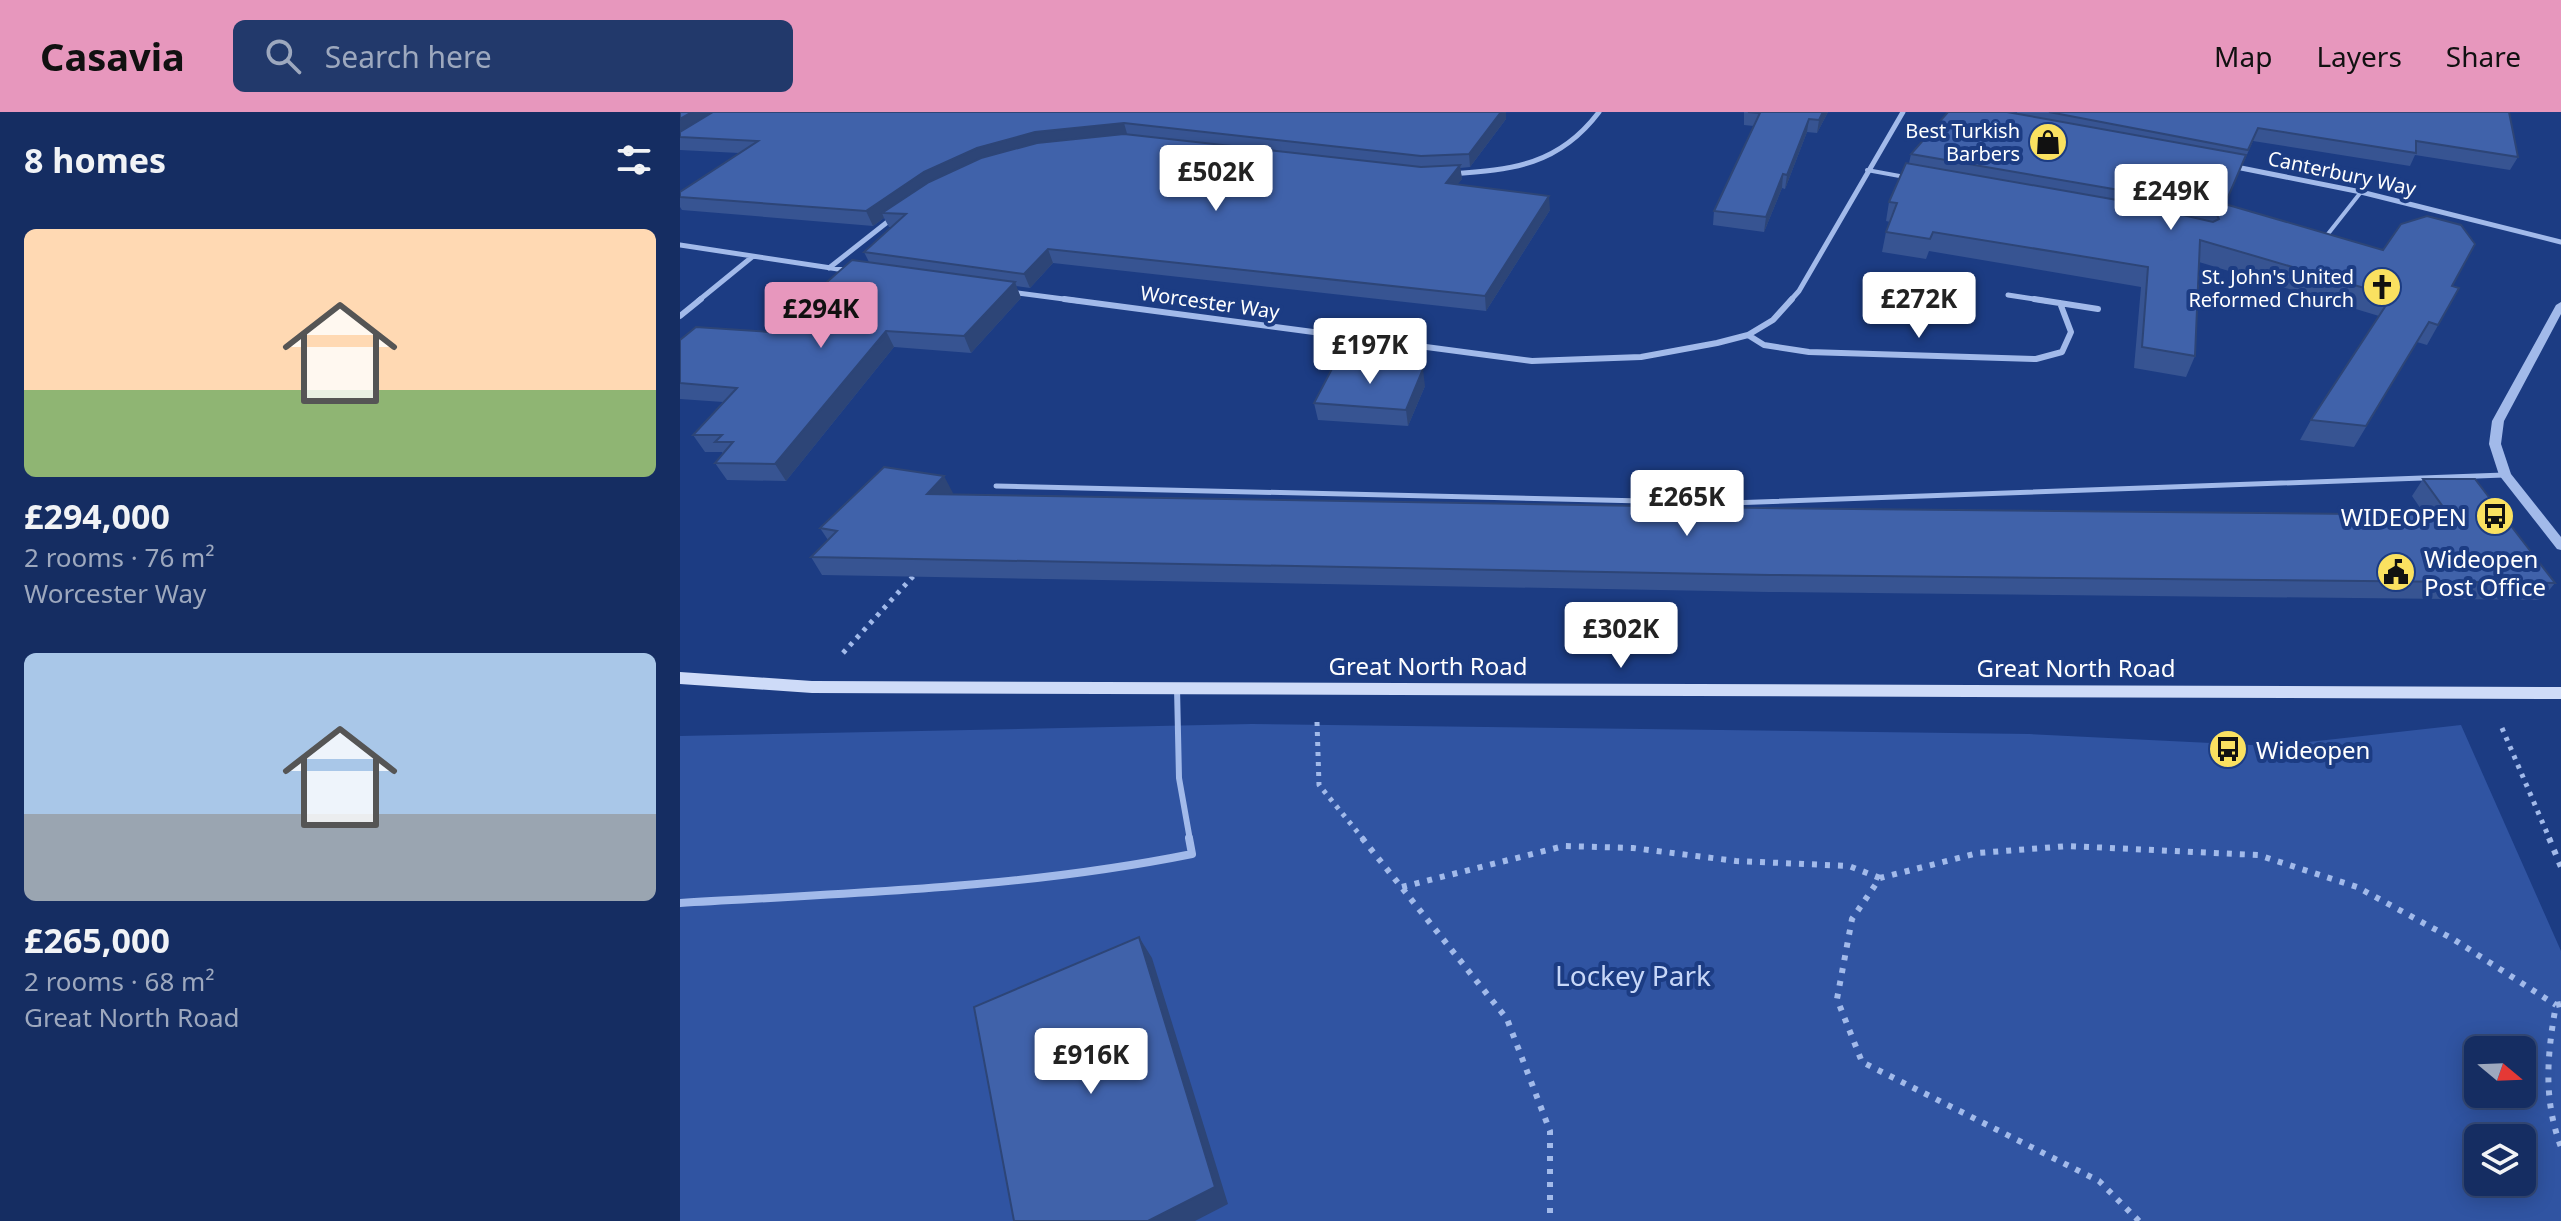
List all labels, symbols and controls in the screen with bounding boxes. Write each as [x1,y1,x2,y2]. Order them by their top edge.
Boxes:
search box [233,20,793,92]
text: Casavia [40,30,185,82]
icon: search [261,34,305,78]
text: Search here [325,36,492,77]
text: Map [2214,37,2272,75]
text: Layers [2316,37,2402,75]
text: Share [2446,37,2521,75]
place label: Best Turkish Barbers [1905,117,2020,167]
shop icon: Best Turkish Barbers [2027,121,2069,163]
text: 8 homes [24,137,166,183]
icon: filters [612,138,656,182]
street label: Canterbury Way [2265,144,2419,202]
pin: £502K [1160,145,1272,213]
text: £502K [1178,153,1254,189]
pin: £249K [2115,164,2227,232]
text: £249K [2133,172,2209,208]
place label: St. John's United Reformed Church [2188,263,2354,313]
church icon: St. John's United Reformed Church [2361,266,2403,308]
pin: £272K [1863,272,1975,340]
street label: Worcester Way [1139,279,1282,325]
text: £272K [1881,280,1957,316]
icon: home [268,281,412,425]
pin: £294K [765,282,877,350]
text: £294K [783,290,859,326]
pin: £197K [1314,318,1426,386]
text: £197K [1332,326,1408,362]
pin: £265K [1631,470,1743,538]
text: £265K [1649,478,1725,514]
text: £294,000 [24,493,170,539]
bus stop icon: WIDEOPEN [2474,495,2516,537]
place label: WIDEOPEN [2341,500,2467,533]
text: 2 rooms · 76 m² [24,539,214,575]
place label: Wideopen Post Office [2424,542,2546,603]
public building icon: Wideopen Post Office [2375,551,2417,593]
text: Worcester Way [24,575,206,611]
pin: £302K [1565,602,1677,670]
text: £302K [1583,610,1659,646]
street label: Great North Road [1329,649,1527,682]
street label: Great North Road [1977,651,2175,684]
icon: home [268,705,412,849]
bus stop icon: Wideopen [2207,728,2249,770]
place label: Wideopen [2256,733,2370,766]
text: £265,000 [24,917,170,963]
park label: Lockey Park [1555,956,1711,994]
text: 2 rooms · 68 m² [24,963,214,999]
text: Great North Road [24,999,239,1035]
pin: £916K [1035,1028,1147,1096]
text: £916K [1053,1036,1129,1072]
north arrow [2464,1036,2536,1108]
map controls [2464,1036,2536,1196]
button: layers [2464,1124,2536,1196]

